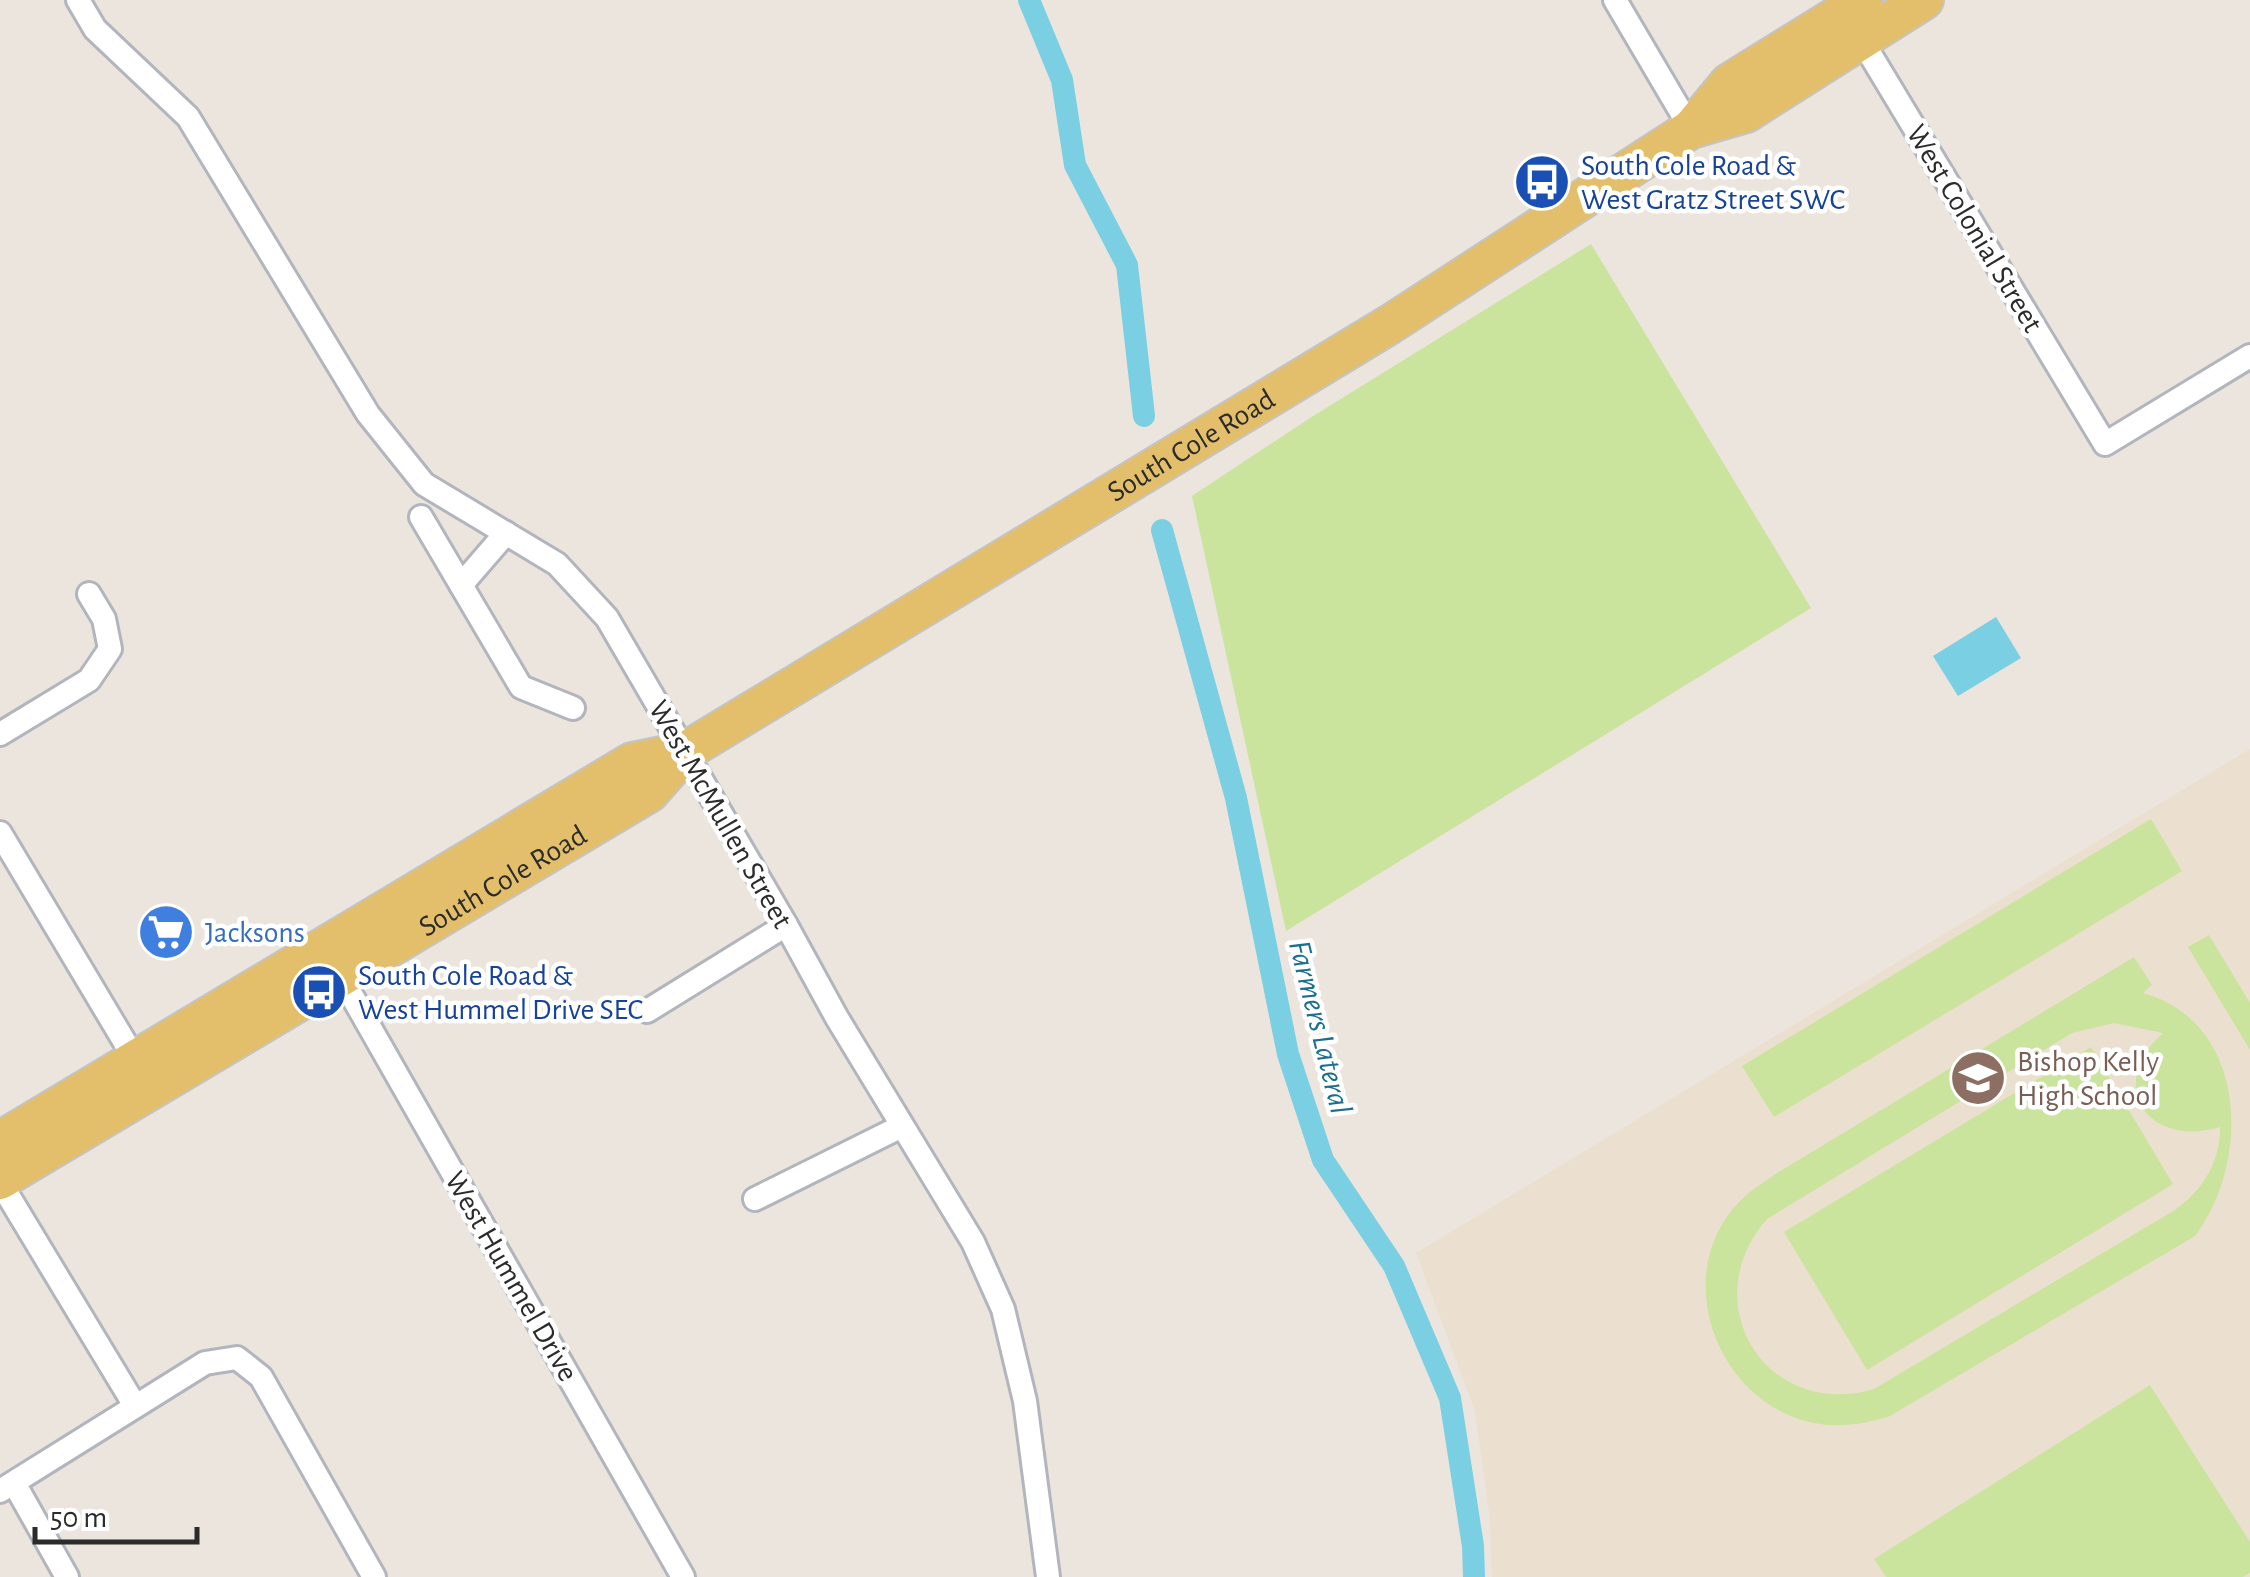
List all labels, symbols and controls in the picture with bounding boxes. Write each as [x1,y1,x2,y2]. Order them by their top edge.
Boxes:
street label: West Colonial Street [1900,120,2048,338]
place label: South Cole Road & West Gratz Street SWC [1581,151,1845,215]
bus stop icon: South Cole Road & West Gratz Street SWC [1512,152,1572,212]
street label: South Cole Road [1103,384,1280,508]
street label: West McMullen Street [643,695,798,934]
street label: South Cole Road [414,820,592,943]
supermarket icon: Jacksons [136,902,196,962]
place label: Jacksons [205,918,305,948]
water label: Farmers Lateral [1283,937,1357,1118]
place label: South Cole Road & West Hummel Drive SEC [358,961,643,1025]
bus stop icon: South Cole Road & West Hummel Drive SEC [289,962,349,1022]
place label: Bishop Kelly High School [2017,1047,2159,1111]
school or university icon: Bishop Kelly High School [1948,1048,2008,1108]
street label: West Hummel Drive [439,1167,583,1386]
scale bar [35,1482,198,1544]
text: 50 m [50,1503,107,1533]

